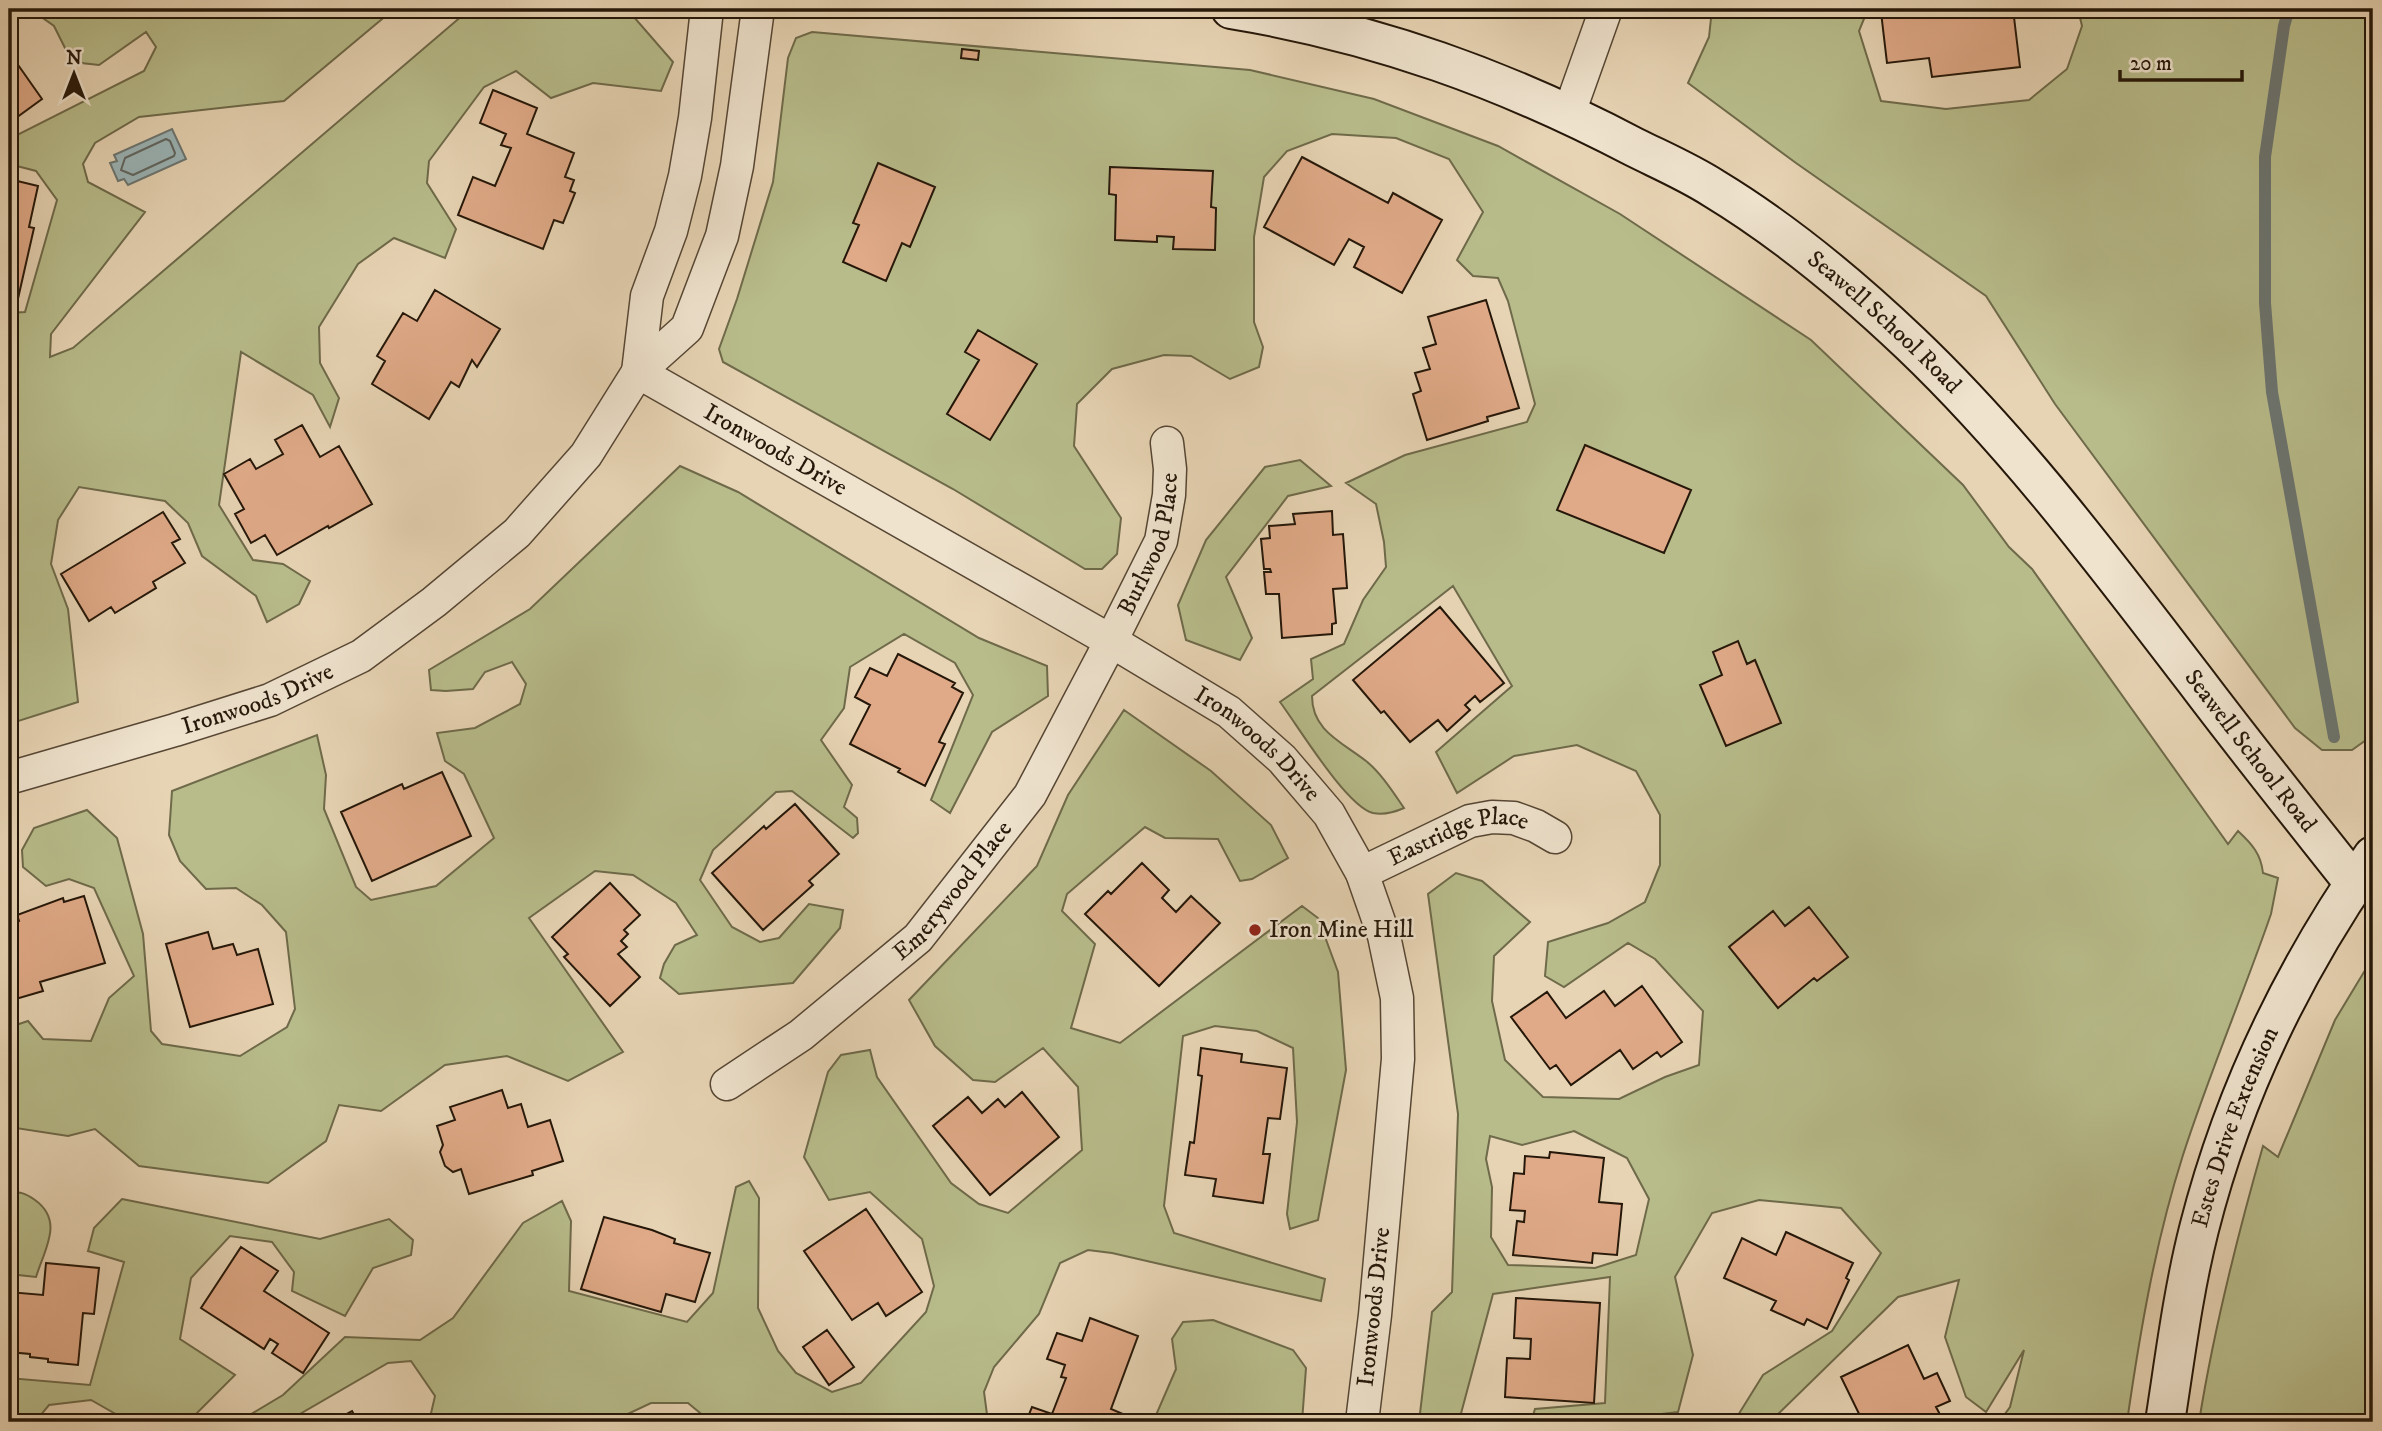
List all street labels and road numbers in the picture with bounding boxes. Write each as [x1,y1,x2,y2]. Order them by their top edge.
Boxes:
street label: Seawell School Road [1801,244,1968,400]
street label: Ironwoods Drive [698,397,852,503]
street label: Burlwood Place [1111,472,1185,620]
street label: Ironwoods Drive [178,657,338,742]
street label: Seawell School Road [2178,664,2323,839]
street label: Ironwoods Drive [1189,680,1327,808]
street label: Eastridge Place [1383,802,1533,873]
street label: Emerywood Place [887,815,1019,967]
street label: Estes Drive Extension [2185,1022,2286,1231]
street label: Ironwoods Drive [1351,1226,1397,1388]

